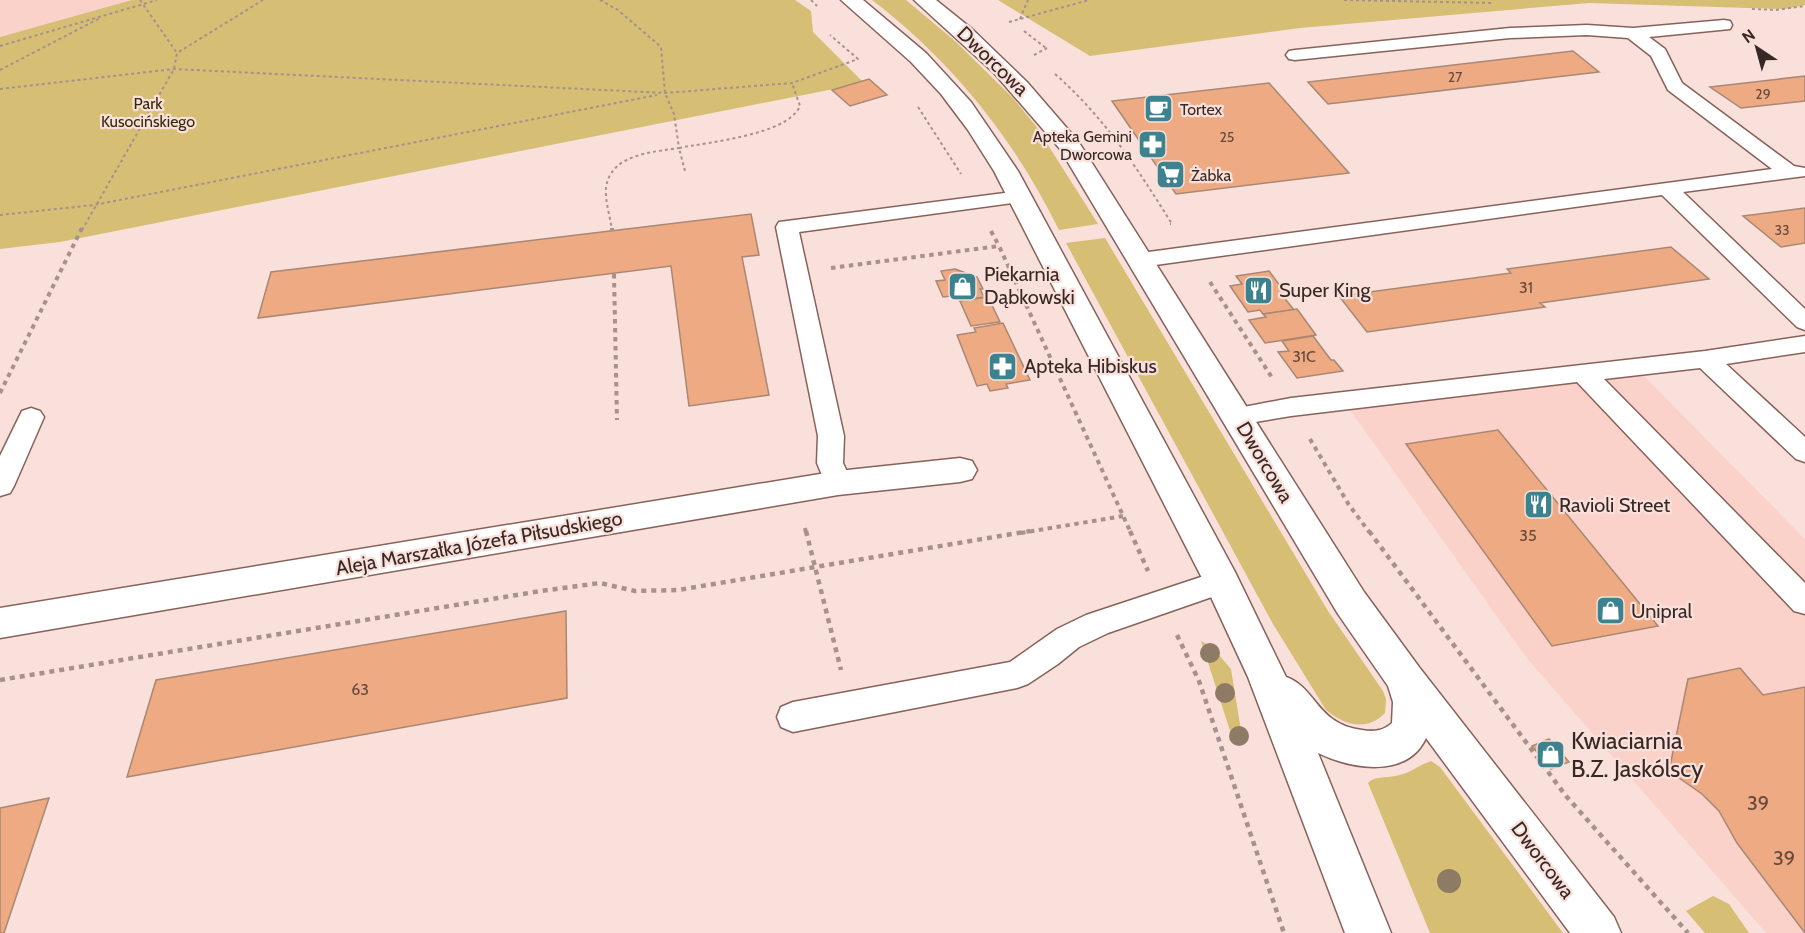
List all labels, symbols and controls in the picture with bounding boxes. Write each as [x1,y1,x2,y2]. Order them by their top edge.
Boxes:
north arrow [1727,18,1787,78]
street label: Dworcowa [952,21,1034,101]
text: N [1738,25,1759,47]
house number: 27 [1448,68,1462,86]
house number: 29 [1755,85,1771,103]
cafe icon: Tortex [1143,93,1175,125]
park label: Park Kusocińskiego [101,94,195,131]
place label: Tortex [1180,100,1223,119]
place label: Apteka Gemini Dworcowa [1033,127,1132,164]
house number: 25 [1220,128,1234,146]
pharmacy icon: Apteka Gemini Dworcowa [1137,129,1169,161]
supermarket icon: Żabka [1154,159,1186,191]
place label: Żabka [1191,166,1231,185]
house number: 33 [1774,221,1790,239]
place label: Piekarnia Dąbkowski [984,262,1075,309]
shop icon: Piekarnia Dąbkowski [947,270,979,302]
restaurant icon: Super King [1242,274,1274,306]
place label: Super King [1279,278,1371,302]
house number: 31 [1519,278,1533,297]
house number: 31C [1292,347,1316,366]
pharmacy icon: Apteka Hibiskus [987,350,1019,382]
place label: Apteka Hibiskus [1024,354,1157,378]
street label: Dworcowa [1232,417,1299,507]
restaurant icon: Ravioli Street [1522,489,1554,521]
place label: Ravioli Street [1559,493,1670,517]
street label: Aleja Marszałka Józefa Piłsudskiego [334,506,624,580]
house number: 35 [1519,526,1537,545]
shop icon: Unipral [1594,595,1626,627]
place label: Unipral [1631,599,1692,623]
house number: 63 [351,680,369,699]
place label: Kwiaciarnia B.Z. Jaskólscy [1571,726,1703,783]
shop icon: Kwiaciarnia B.Z. Jaskólscy [1534,738,1566,770]
house number: 39 [1747,791,1769,815]
street label: Dworcowa [1506,817,1580,903]
house number: 39 [1773,846,1795,870]

